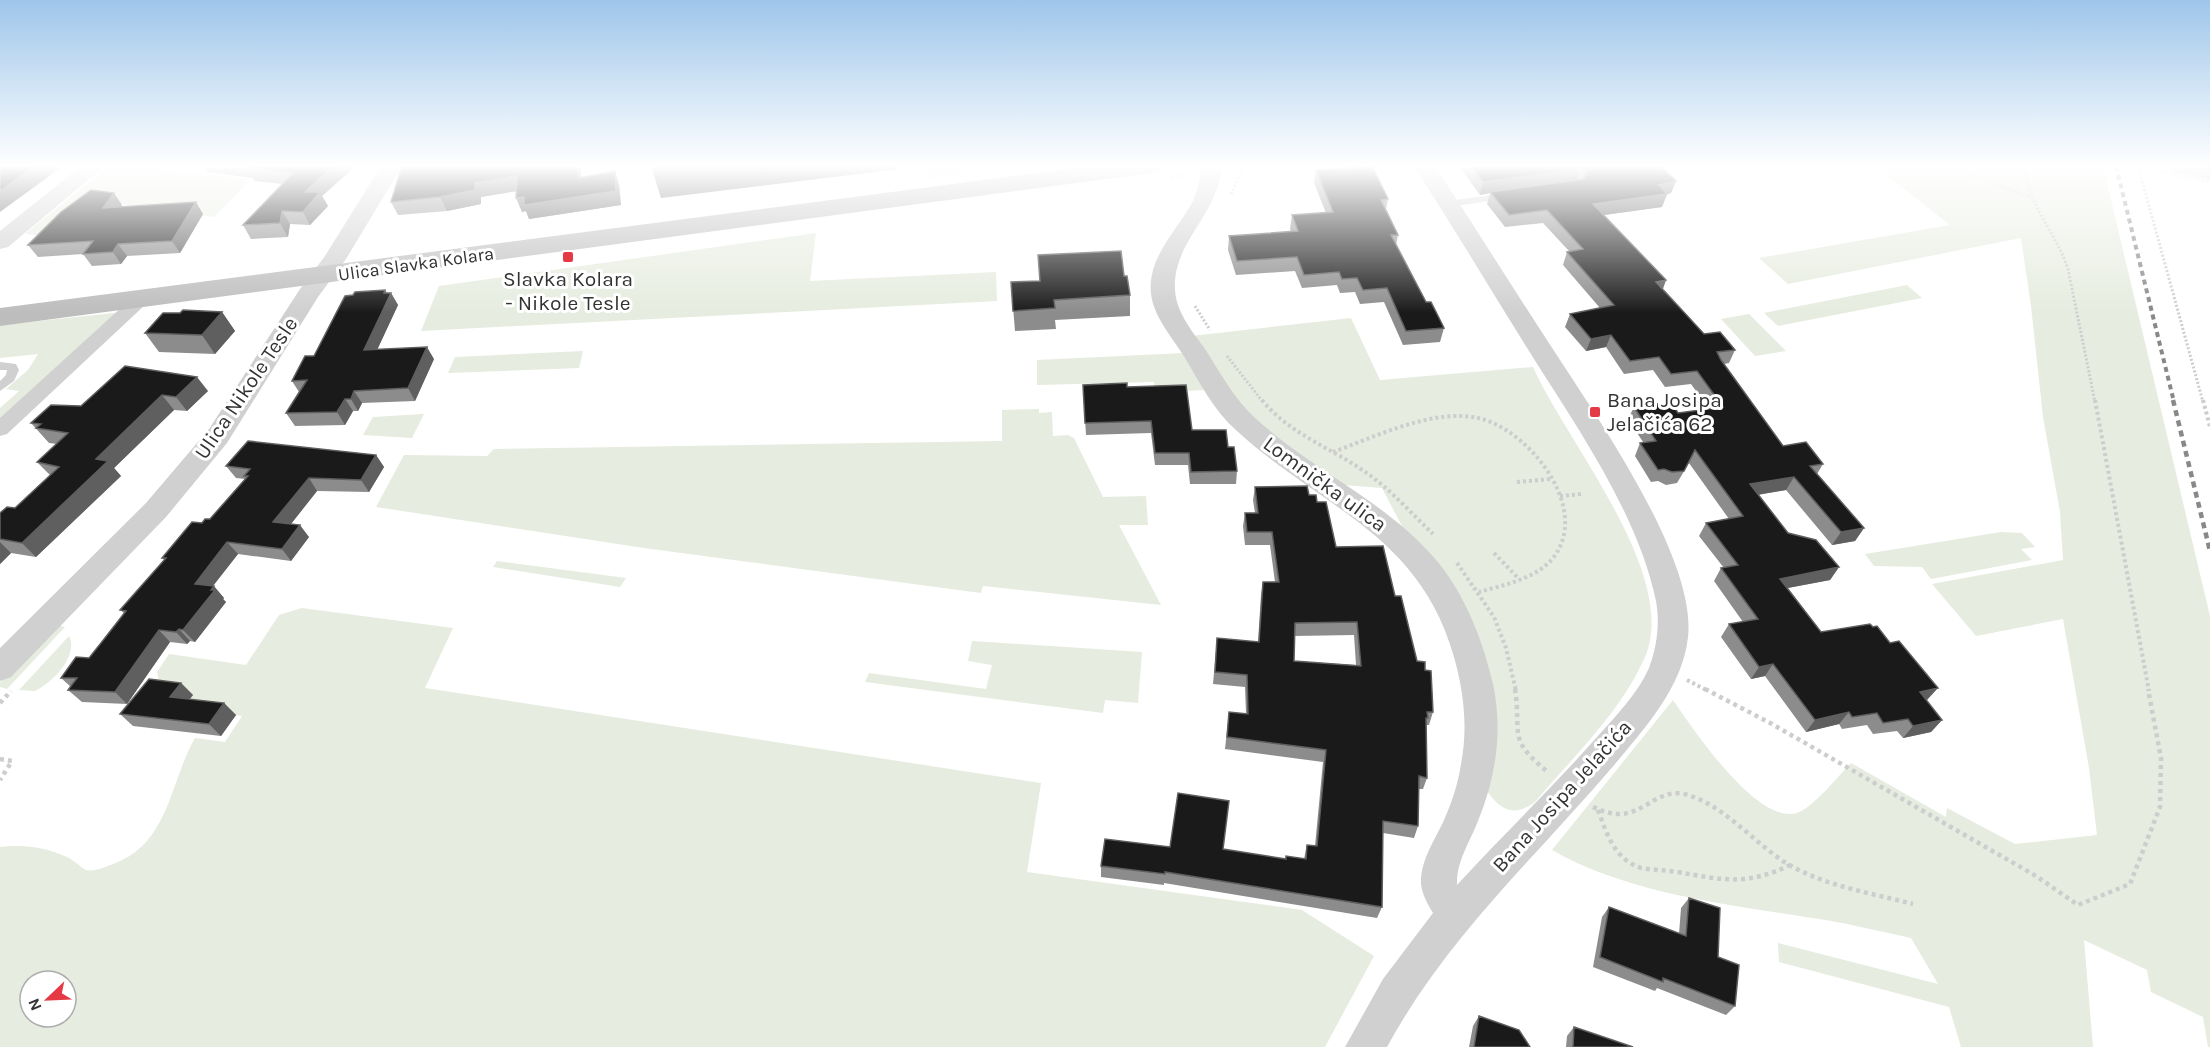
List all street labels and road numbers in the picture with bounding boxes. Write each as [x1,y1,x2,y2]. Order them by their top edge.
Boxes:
street label: Ulica Slavka Kolara [337,242,495,286]
street label: Ulica Nikole Tesle [190,312,302,464]
street label: Lomnička ulica [1259,431,1391,537]
street label: Bana Josipa Jelačića [1487,715,1637,877]

